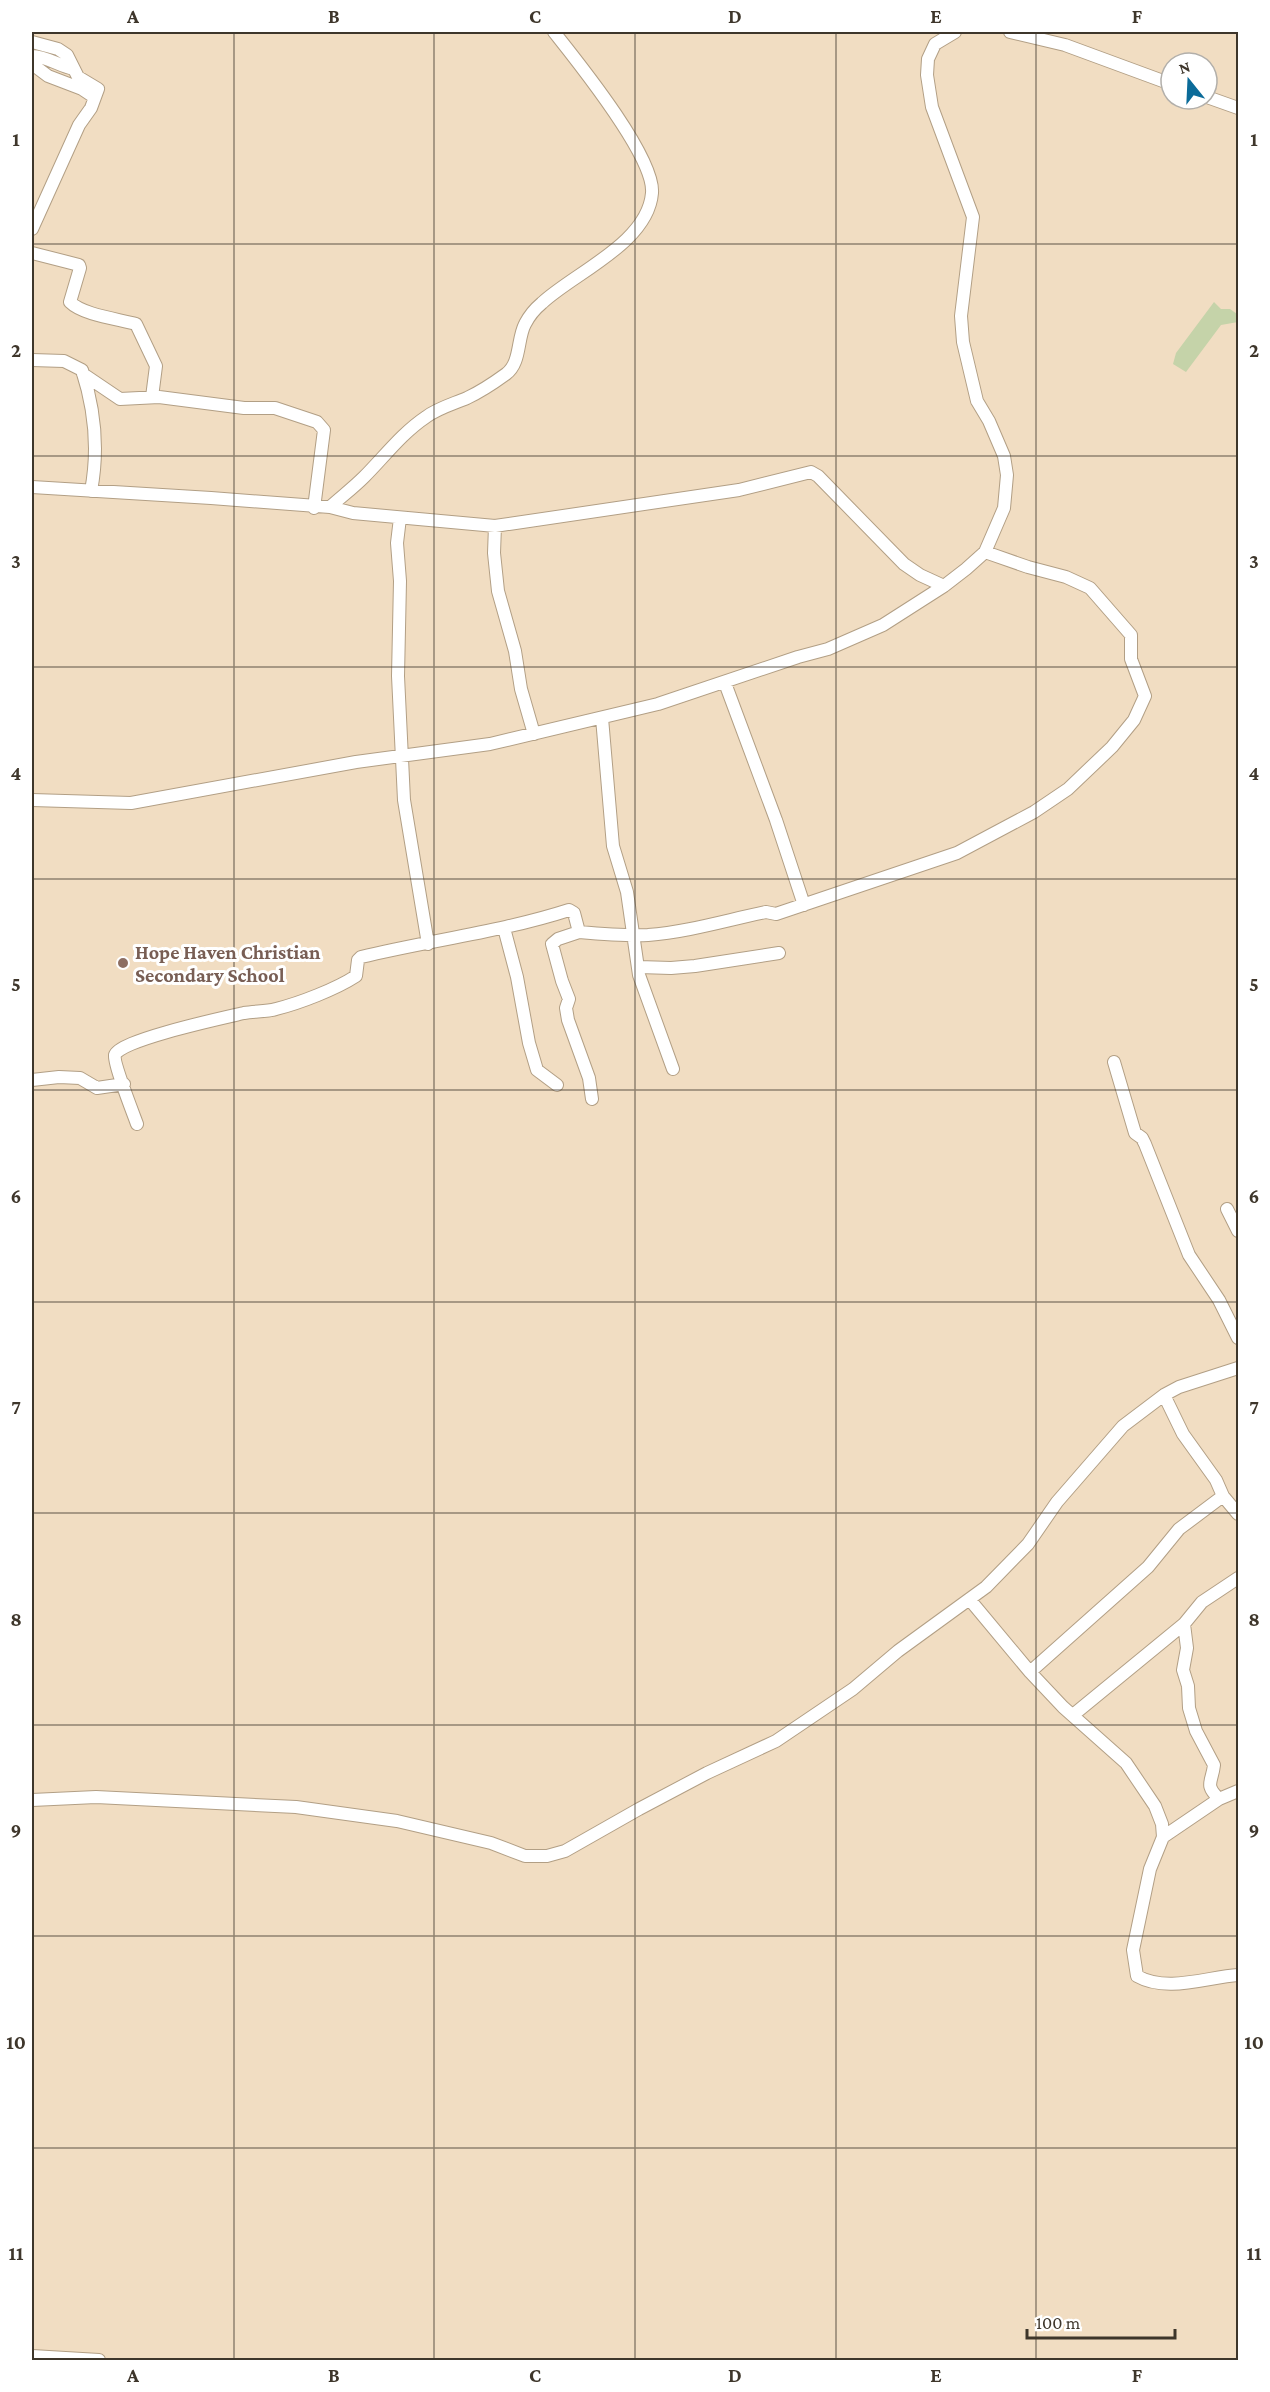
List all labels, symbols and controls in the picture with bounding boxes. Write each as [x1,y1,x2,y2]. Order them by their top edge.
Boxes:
text: A [126,5,140,27]
text: B [328,5,340,27]
text: C [529,5,541,27]
text: D [728,5,742,27]
text: E [930,5,942,27]
text: F [1132,5,1143,27]
north arrow [1159,51,1219,111]
text: N [1177,57,1192,77]
text: 1 [12,128,20,150]
text: 1 [1250,128,1258,150]
text: 2 [11,339,21,361]
text: 2 [1249,339,1259,361]
text: 3 [11,550,21,572]
text: 3 [1249,550,1259,572]
text: 4 [11,762,22,784]
text: 4 [1249,762,1260,784]
place label: Hope Haven Christian Secondary School [135,941,321,986]
marker: Hope Haven Christian Secondary School [116,956,130,970]
text: 5 [11,973,21,995]
text: 5 [1249,973,1259,995]
text: 6 [11,1185,21,1207]
text: 6 [1249,1185,1259,1207]
text: 7 [11,1396,21,1418]
text: 7 [1249,1396,1259,1418]
text: 8 [10,1608,22,1630]
text: 8 [1248,1608,1260,1630]
text: 9 [11,1819,21,1841]
text: 9 [1249,1819,1259,1841]
text: 10 [6,2031,26,2053]
text: 10 [1244,2031,1264,2053]
text: 11 [9,2242,24,2264]
text: 11 [1247,2242,1262,2264]
scale bar [1027,2302,1176,2340]
text: 100 m [1036,2313,1081,2333]
text: A [126,2364,140,2386]
text: B [328,2364,340,2386]
text: C [529,2364,541,2386]
text: D [728,2364,742,2386]
text: E [930,2364,942,2386]
text: F [1132,2364,1143,2386]

